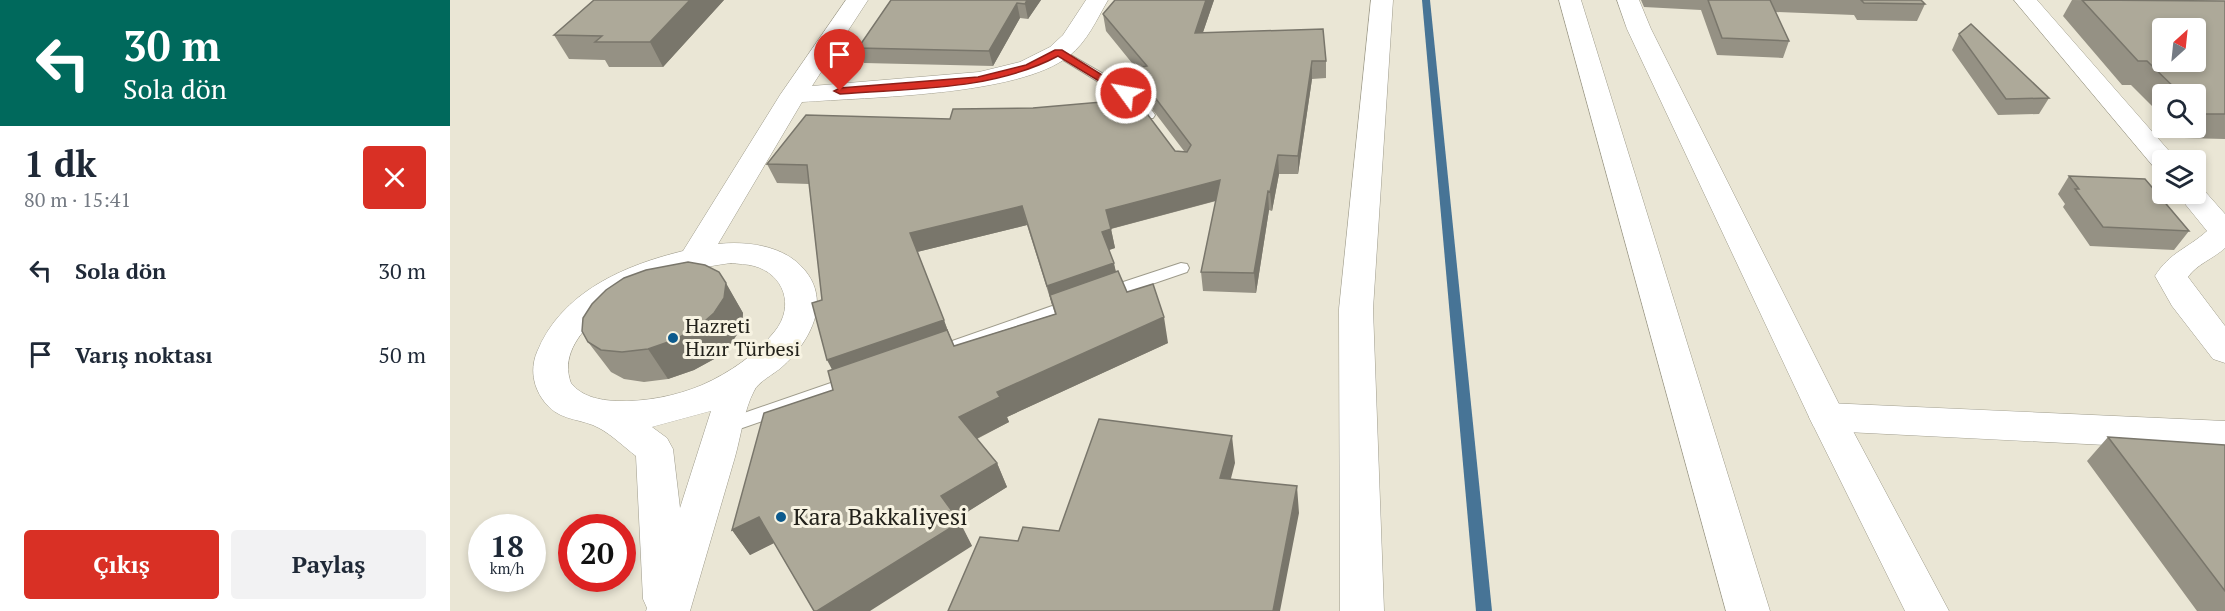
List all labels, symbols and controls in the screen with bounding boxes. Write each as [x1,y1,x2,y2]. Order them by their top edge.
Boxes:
text: 30 m [123,17,221,73]
north arrow [2152,18,2206,72]
map controls [2152,18,2206,204]
icon: left [24,24,102,102]
pin [814,29,865,91]
icon: arrive [823,38,856,71]
position arrow [1094,61,1158,125]
text: Sola dön [123,71,227,107]
button: search [2152,84,2206,138]
text: 1 dk [24,140,97,187]
button: close [363,146,426,209]
button: layers [2152,150,2206,204]
text: 80 m · 15:41 [24,186,131,213]
icon: left [24,254,57,287]
text: Sola dön [75,256,166,285]
text: 30 m [378,256,426,285]
place label: Hazreti Hızır Türbesi [685,312,800,362]
marker: Hazreti Hızır Türbesi [666,331,680,345]
icon: arrive [24,338,57,371]
text: Varış noktası [75,340,213,369]
text: 50 m [378,340,426,369]
place label: Kara Bakkaliyesi [793,500,967,532]
marker: Kara Bakkaliyesi [774,510,788,524]
speed limit sign: 20 [558,514,636,592]
text: 18 [490,526,524,566]
button: Çıkış [24,530,219,599]
button: Paylaş [231,530,426,599]
text: km/h [490,558,524,578]

